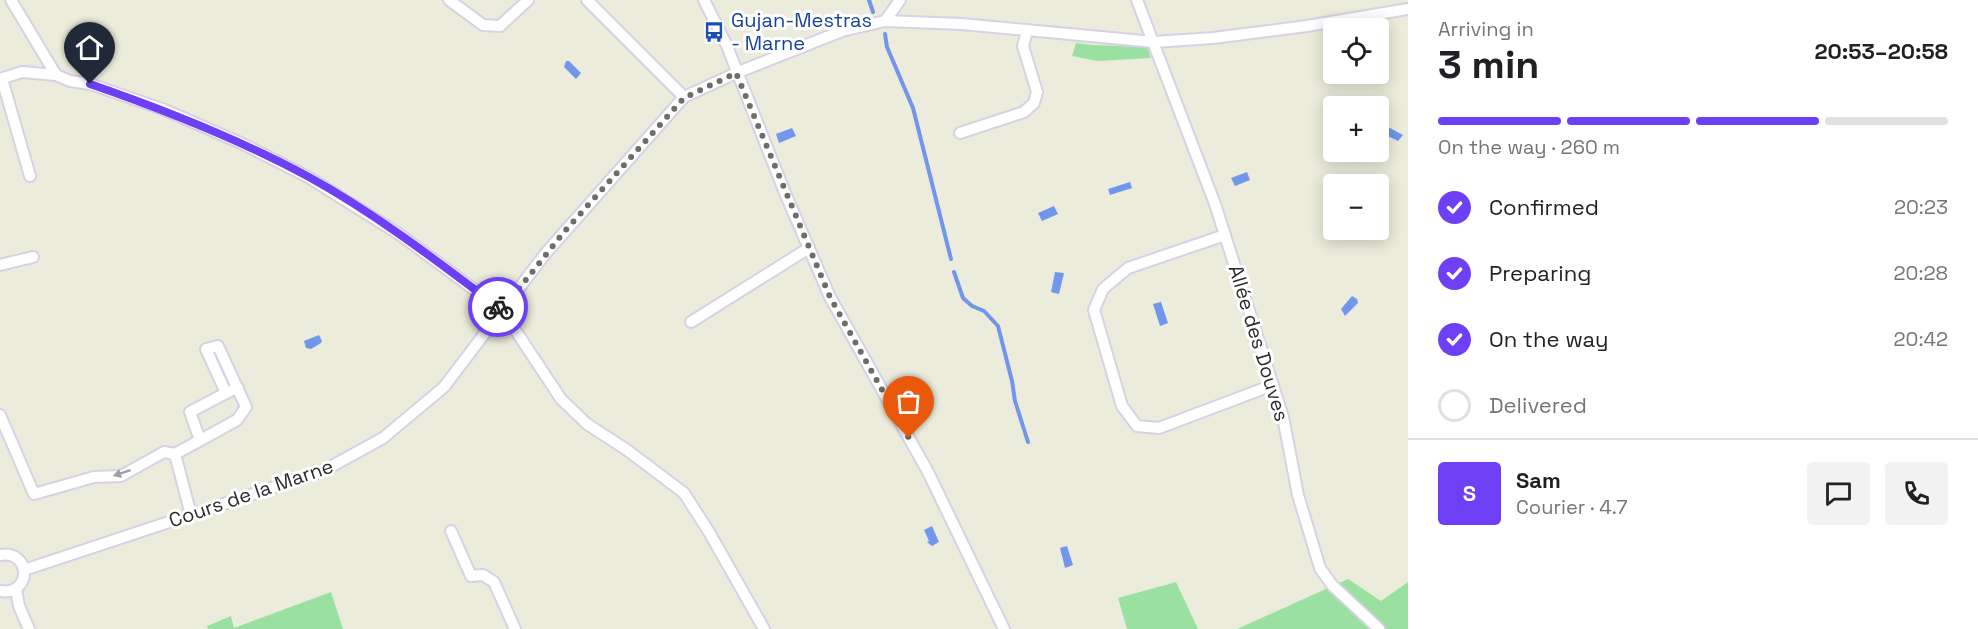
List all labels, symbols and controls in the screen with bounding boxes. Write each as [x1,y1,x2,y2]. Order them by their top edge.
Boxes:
place label: Gujan-Mestras - Marne [731,7,872,56]
text: Arriving in [1438,16,1534,42]
map controls [1323,18,1389,240]
button: locate [1323,18,1389,84]
bus stop icon: Gujan-Mestras - Marne [702,20,726,44]
pin [64,22,115,84]
icon: home [73,31,106,64]
text: 20:53–20:58 [1814,37,1948,65]
text: 3 min [1438,40,1539,89]
button: + [1323,96,1389,162]
text: On the way · 260 m [1438,134,1620,160]
button: − [1323,174,1389,240]
icon: check [1438,191,1471,224]
text: Confirmed [1489,193,1599,221]
text: 20:23 [1894,194,1948,220]
icon: check [1438,257,1471,290]
text: Preparing [1489,259,1591,287]
text: 20:28 [1894,260,1948,286]
street label: Allée des Douves [1223,262,1295,424]
courier [468,277,528,337]
icon: bike [482,291,515,324]
icon: check [1438,323,1471,356]
text: On the way [1489,325,1608,353]
text: 20:42 [1894,326,1948,352]
pin [883,376,934,438]
icon: bag [892,385,925,418]
text: Delivered [1489,391,1587,419]
street label: Cours de la Marne [165,453,337,533]
button: chat [1807,462,1870,525]
button: phone [1885,462,1948,525]
text: Sam [1516,466,1561,494]
one-way arrow [113,469,131,478]
text: S [1463,479,1476,507]
text: Courier · 4.7 [1516,494,1627,520]

